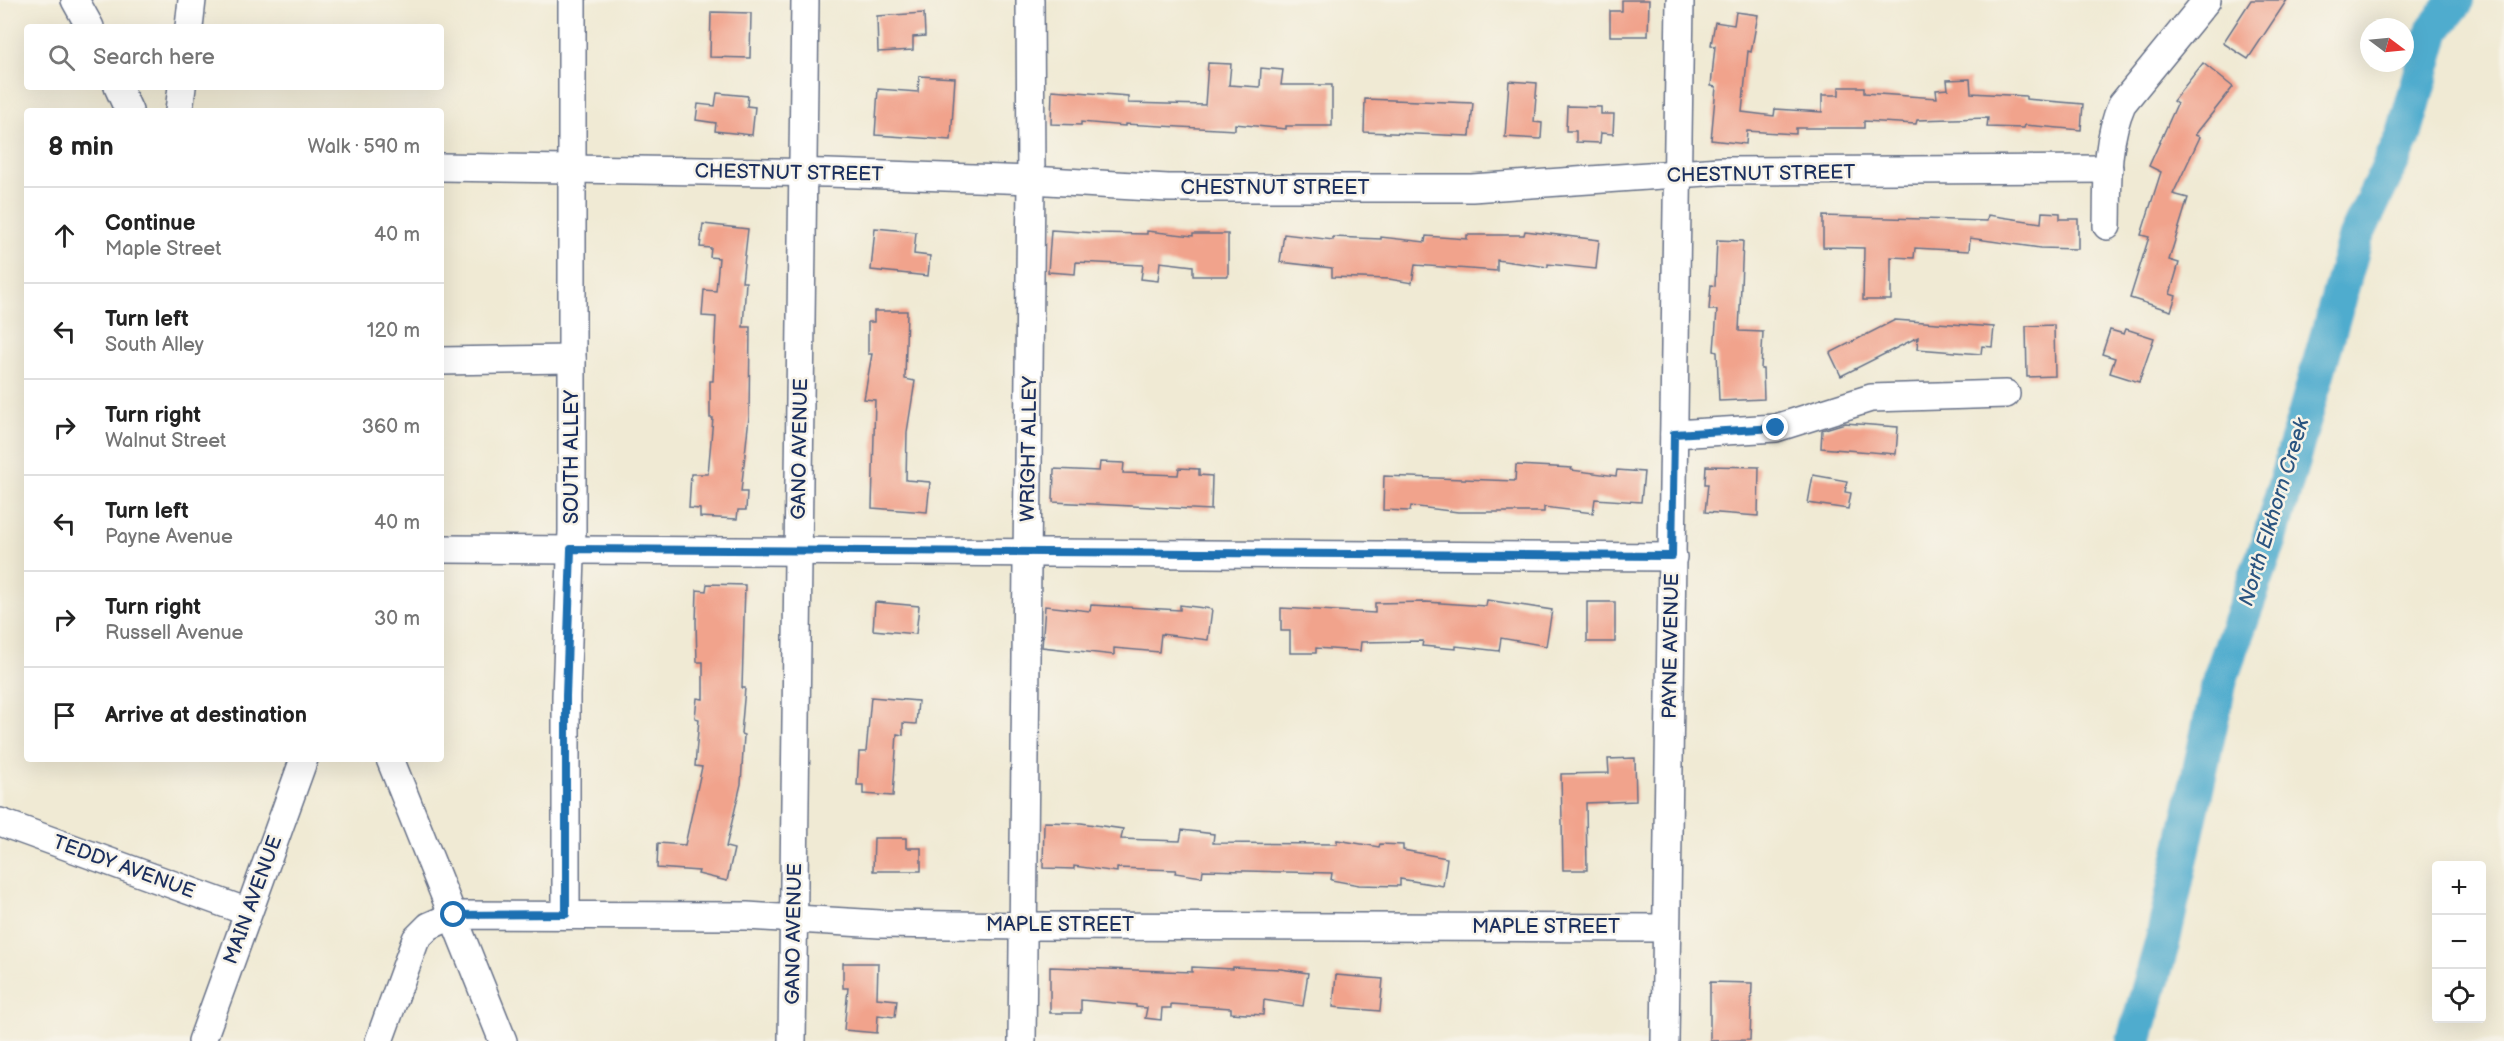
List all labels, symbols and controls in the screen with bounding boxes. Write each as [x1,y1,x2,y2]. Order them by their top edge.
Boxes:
north arrow [2360,18,2414,72]
search box [24,24,444,90]
icon: search [45,41,78,74]
text: Search here [93,44,215,71]
text: 8 min [48,132,114,163]
text: Walk · 590 m [308,135,420,159]
street label: CHESTNUT STREET [694,159,884,187]
street label: CHESTNUT STREET [1666,160,1856,188]
street label: CHESTNUT STREET [1181,176,1369,200]
text: Continue [105,210,195,237]
icon: ahead [48,219,81,252]
text: 40 m [374,223,420,247]
text: Maple Street [105,237,221,261]
text: Turn left [105,306,189,333]
icon: left [48,315,81,348]
text: 120 m [367,319,420,343]
text: South Alley [105,333,204,357]
street label: WRIGHT ALLEY [1016,376,1042,522]
street label: GANO AVENUE [787,378,813,520]
street label: SOUTH ALLEY [560,390,584,524]
text: Turn right [105,402,201,429]
icon: right [48,411,81,444]
route end [1762,414,1788,440]
water label: North Elkhorn Creek [2234,414,2315,609]
text: 360 m [362,415,420,439]
text: Walnut Street [105,429,226,453]
text: Turn left [105,498,189,525]
icon: left [48,507,81,540]
text: 40 m [374,511,420,535]
text: Payne Avenue [105,525,233,549]
street label: PAYNE AVENUE [1658,573,1684,719]
text: Turn right [105,594,201,621]
icon: right [48,603,81,636]
text: 30 m [374,607,420,631]
text: Russell Avenue [105,621,243,645]
icon: arrive [48,699,81,732]
text: Arrive at destination [105,702,307,729]
street label: TEDDY AVENUE [50,830,198,904]
street label: MAIN AVENUE [219,832,287,968]
map controls [2432,861,2486,1023]
button: + [2432,861,2486,915]
street label: GANO AVENUE [781,863,807,1005]
route start [440,901,466,927]
street label: MAPLE STREET [986,913,1134,937]
street label: MAPLE STREET [1472,915,1620,939]
button: − [2432,915,2486,969]
button: locate [2432,969,2486,1023]

